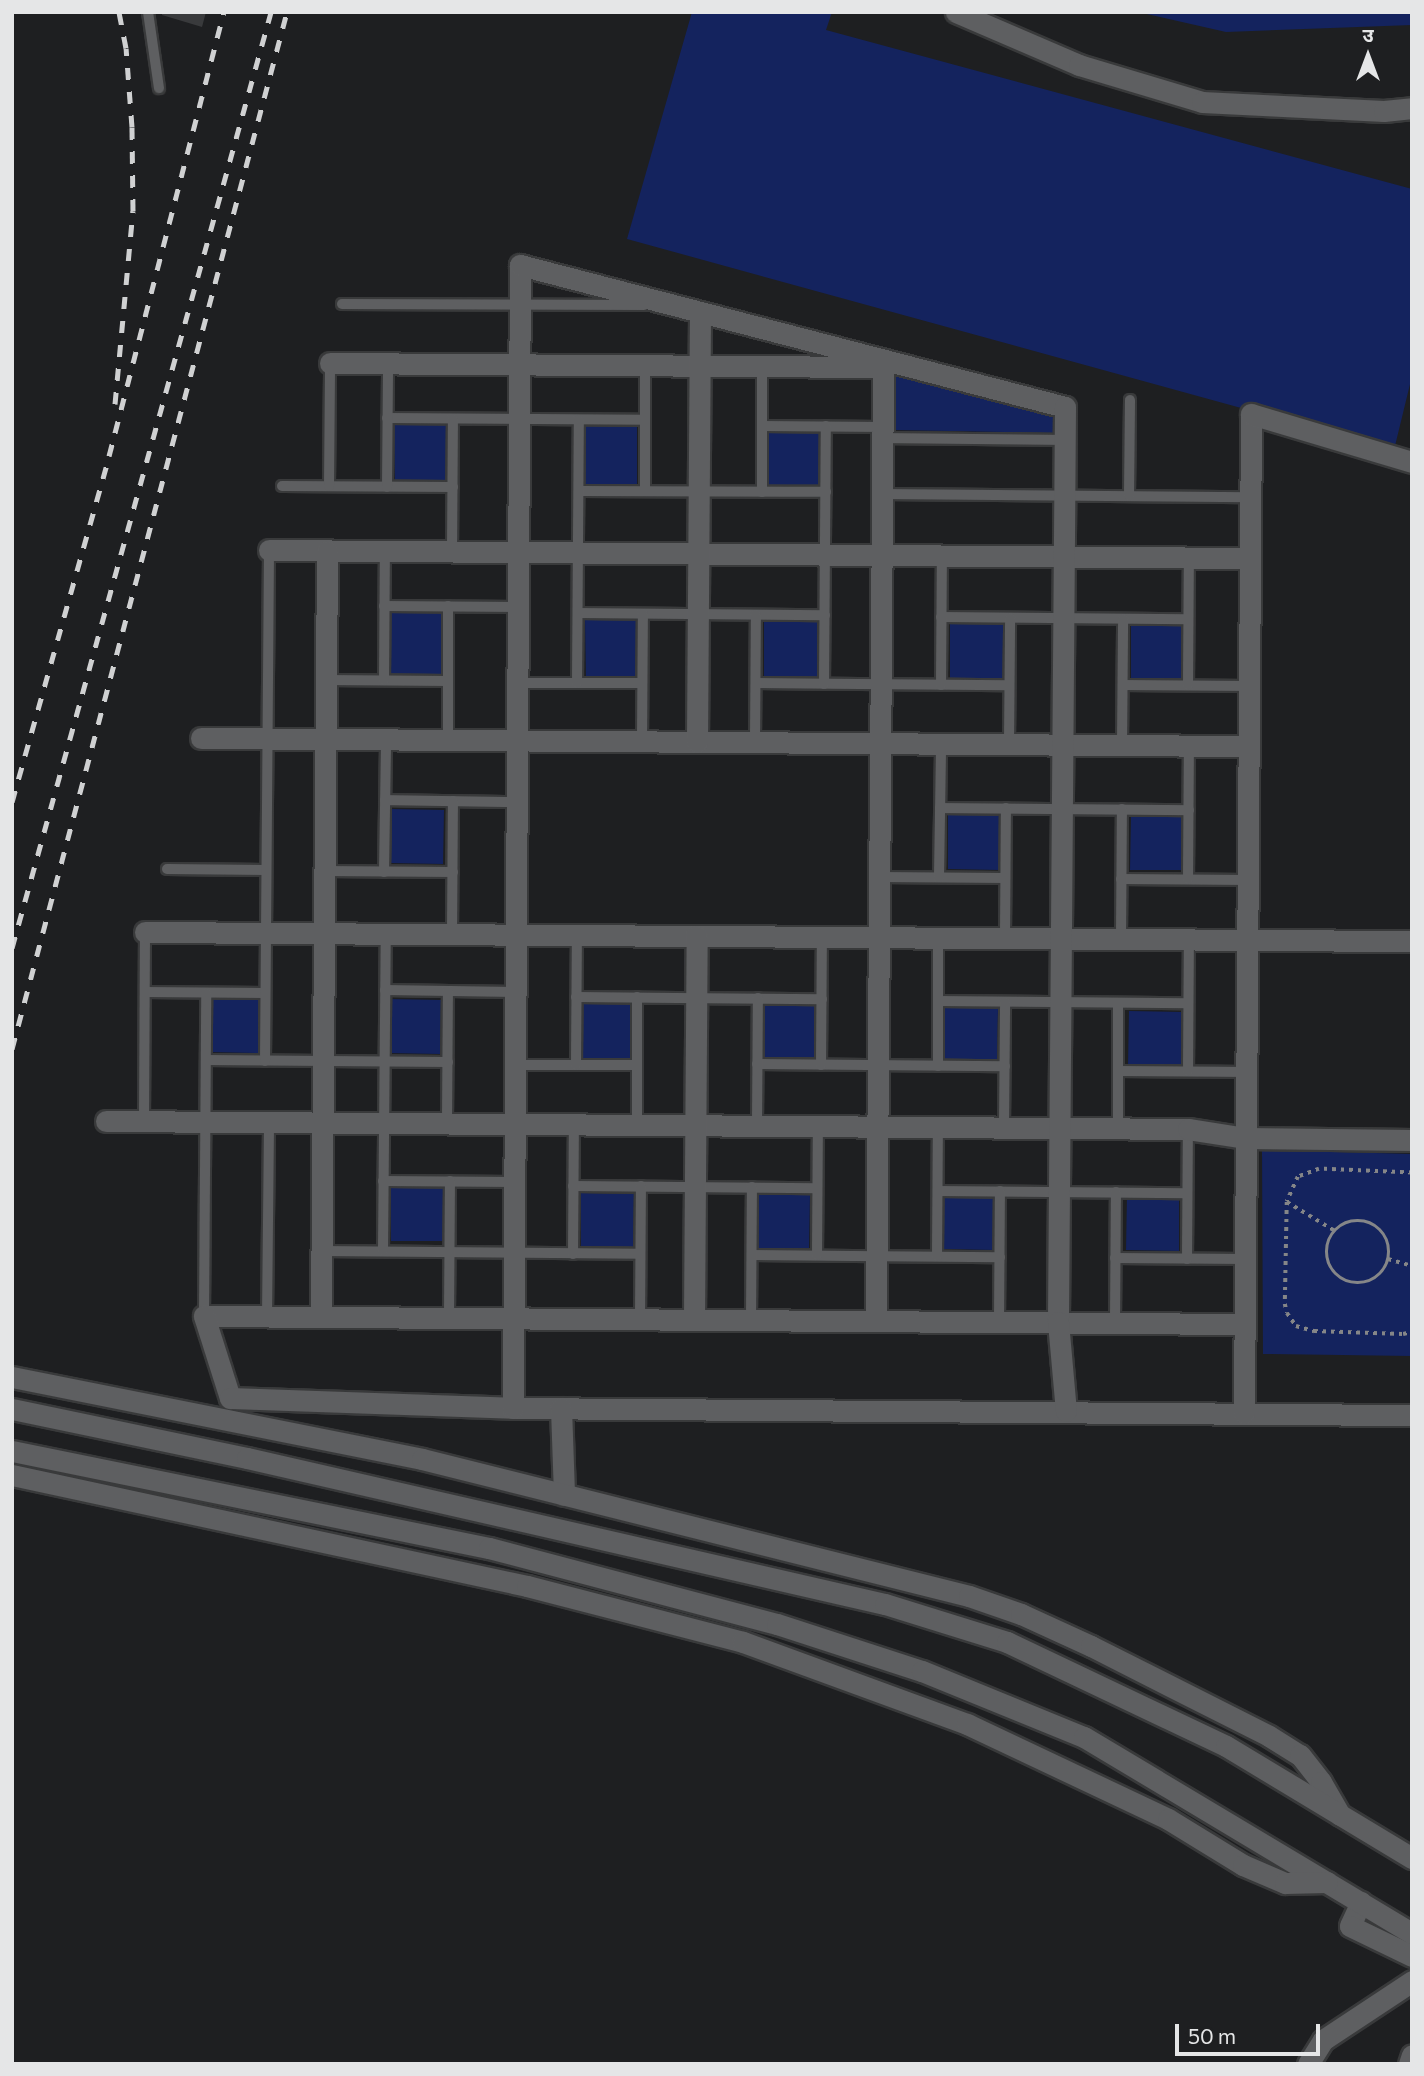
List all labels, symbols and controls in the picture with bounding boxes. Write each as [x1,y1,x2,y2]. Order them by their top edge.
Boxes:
north arrow [1333,21,1403,91]
text: उ [1362,23,1374,46]
scale bar [1179,2010,1324,2054]
text: 50 m [1188,2023,1236,2048]

